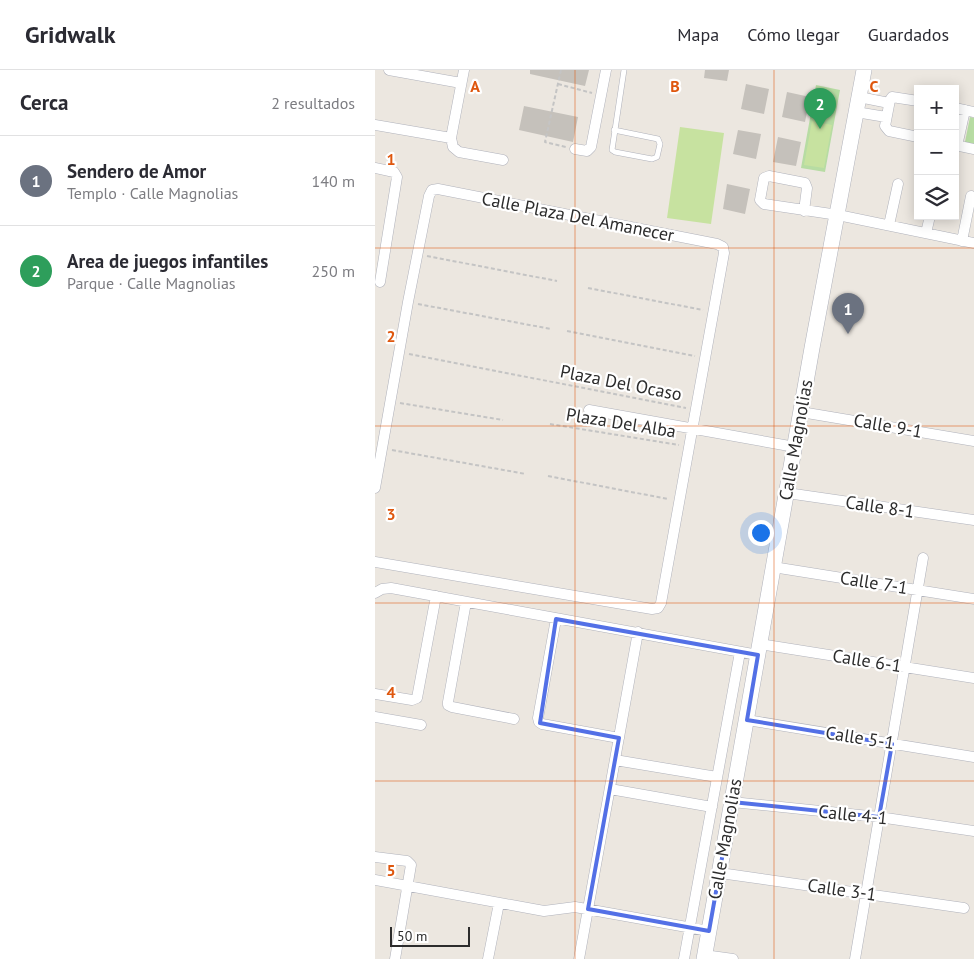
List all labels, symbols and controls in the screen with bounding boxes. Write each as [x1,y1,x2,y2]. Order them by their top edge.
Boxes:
text: Gridwalk [25,19,115,50]
text: Mapa [677,23,719,46]
text: Cómo llegar [747,23,840,46]
text: Guardados [868,23,949,46]
text: A [470,76,480,96]
text: B [670,76,680,96]
text: C [870,76,879,96]
map controls [914,85,959,220]
button: + [914,85,959,130]
pin: 2 [804,88,836,129]
text: Cerca [20,89,69,116]
text: 2 resultados [271,93,355,113]
button: − [914,130,959,175]
text: 1 [386,149,396,169]
text: Sendero de Amor [67,159,206,183]
text: 1 [31,171,41,191]
text: 140 m [312,171,355,191]
button: layers [914,175,959,220]
text: Templo · Calle Magnolias [67,183,238,203]
street label: Calle Plaza Del Amanecer [480,187,676,246]
text: Area de juegos infantiles [67,249,268,273]
text: 2 [31,261,41,281]
text: 250 m [312,261,355,281]
text: Parque · Calle Magnolias [67,273,236,293]
pin: 1 [832,293,864,334]
text: 2 [386,326,396,346]
street label: Plaza Del Ocaso [558,359,684,406]
street label: Calle Magnolias [774,378,817,502]
street label: Plaza Del Alba [565,402,678,443]
street label: Calle 9-1 [852,408,924,443]
street label: Calle 8-1 [844,490,916,523]
text: 3 [386,504,396,524]
your location [748,520,774,546]
street label: Calle 7-1 [839,566,910,599]
street label: Calle 6-1 [831,644,903,677]
text: 4 [386,682,396,702]
street label: Calle 5-1 [824,721,896,754]
street label: Calle Magnolias [703,777,746,901]
street label: Calle 4-1 [817,799,889,830]
text: 5 [386,860,396,880]
street label: Calle 3-1 [806,873,878,906]
scale bar [390,924,470,947]
text: 50 m [397,927,427,945]

